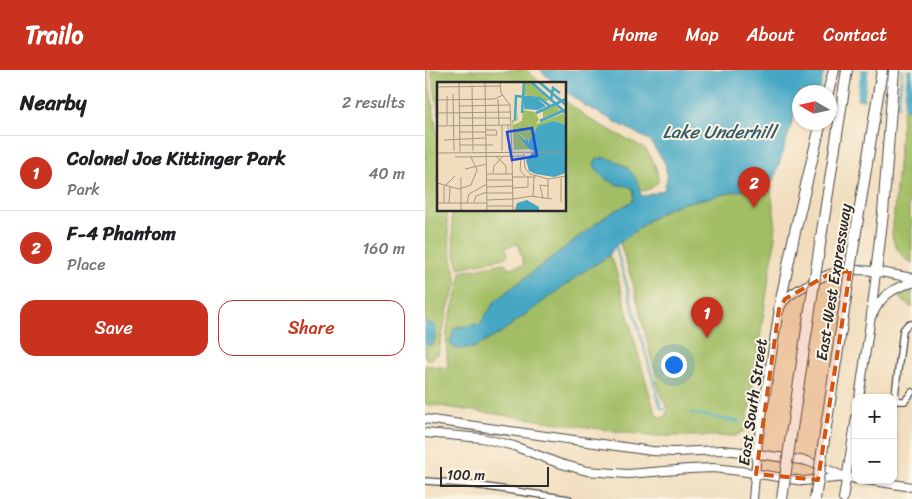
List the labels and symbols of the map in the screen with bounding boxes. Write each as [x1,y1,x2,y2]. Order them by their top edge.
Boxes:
inset map [437,82,566,211]
north arrow [792,85,837,130]
water label: Lake Underhill [663,116,779,148]
pin: 2 [738,167,770,208]
street label: East-West Expressway [807,201,860,363]
pin: 1 [691,297,723,338]
street label: East South Street [729,337,776,468]
your location [661,352,687,378]
scale bar [440,464,549,487]

